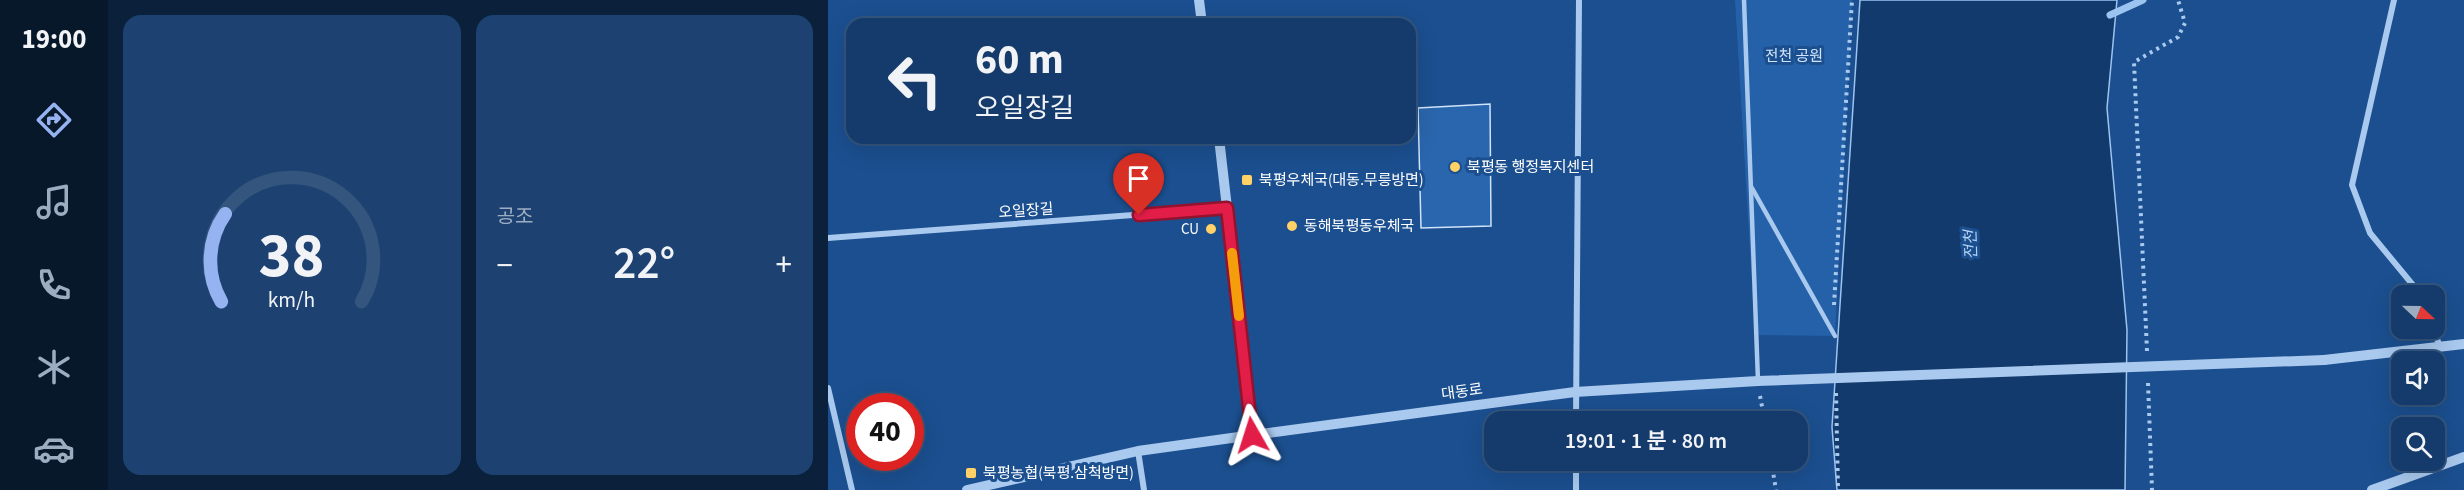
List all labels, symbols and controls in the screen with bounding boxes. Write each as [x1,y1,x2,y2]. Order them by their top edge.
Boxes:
text: 19:00 [21,20,87,59]
text: 60 m [975,30,1064,90]
icon: left [876,42,954,120]
park label: 전천 공원 [1765,46,1823,67]
text: 오일장길 [975,89,1074,128]
icon: directions [33,99,75,141]
pin [1113,153,1164,215]
place label: 북평동 행정복지센터 [1467,157,1594,178]
marker: 북평동 행정복지센터 [1448,160,1462,174]
icon: arrive [1122,162,1155,195]
place label: 북평우체국(대동.무릉방면) [1259,170,1424,191]
marker: 북평우체국(대동.무릉방면) [1240,173,1254,187]
icon: music [33,181,75,223]
street label: 오일장길 [998,199,1054,223]
text: 공조 [497,203,533,231]
text: 38 [259,212,325,301]
place label: 동해북평동우체국 [1304,216,1414,237]
place label: CU [1181,219,1199,240]
marker: 동해북평동우체국 [1285,219,1299,233]
marker: CU [1204,222,1218,236]
water label: 전천 [1959,228,1983,260]
text: 22° [613,232,675,296]
text: − [497,242,513,289]
text: + [776,242,792,289]
icon: phone [33,264,75,306]
text: km/h [268,285,316,316]
north arrow [2391,285,2445,339]
map controls [2391,285,2445,471]
icon: climate [33,346,75,388]
button: sound [2391,351,2445,405]
street label: 대동로 [1440,379,1484,405]
speed limit sign: 40 [846,393,924,471]
position arrow [1220,403,1284,467]
button: search [2391,417,2445,471]
text: 19:01 · 1 분 · 80 m [1565,425,1727,457]
icon: car [33,428,75,470]
place label: 북평농협(북평.삼척방면) [983,463,1134,484]
marker: 북평농협(북평.삼척방면) [964,466,978,480]

